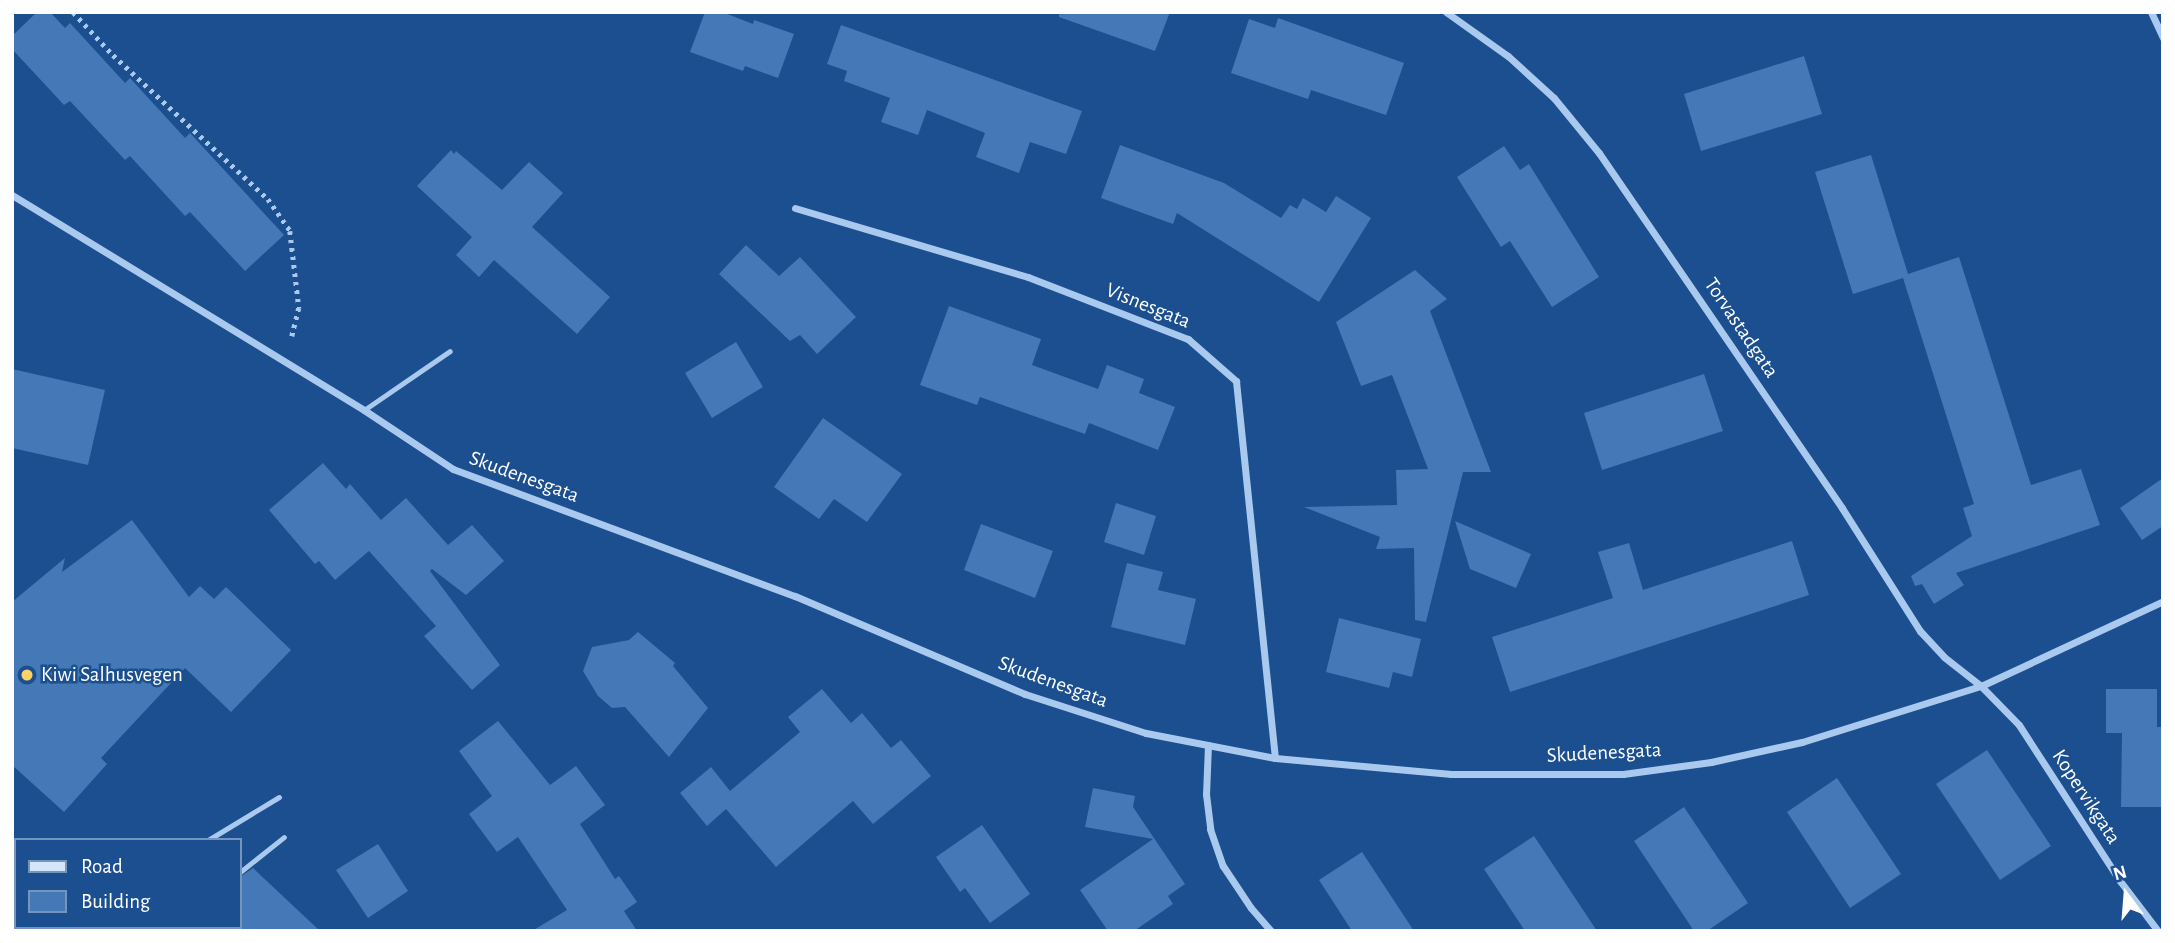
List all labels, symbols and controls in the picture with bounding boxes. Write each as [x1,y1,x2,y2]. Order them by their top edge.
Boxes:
street label: Torvastadgata [1698,273,1784,383]
street label: Visnesgata [1102,278,1194,334]
street label: Skudenesgata [466,446,582,508]
street label: Skudenesgata [995,651,1111,713]
place label: Kiwi Salhusvegen [41,662,183,688]
marker: Kiwi Salhusvegen [19,667,35,683]
street label: Skudenesgata [1546,737,1662,769]
street label: Kopervikgata [2046,745,2126,849]
legend [14,838,242,929]
text: Road [81,856,123,877]
north arrow [2091,859,2161,929]
text: N [2111,862,2129,884]
text: Building [81,891,150,912]

